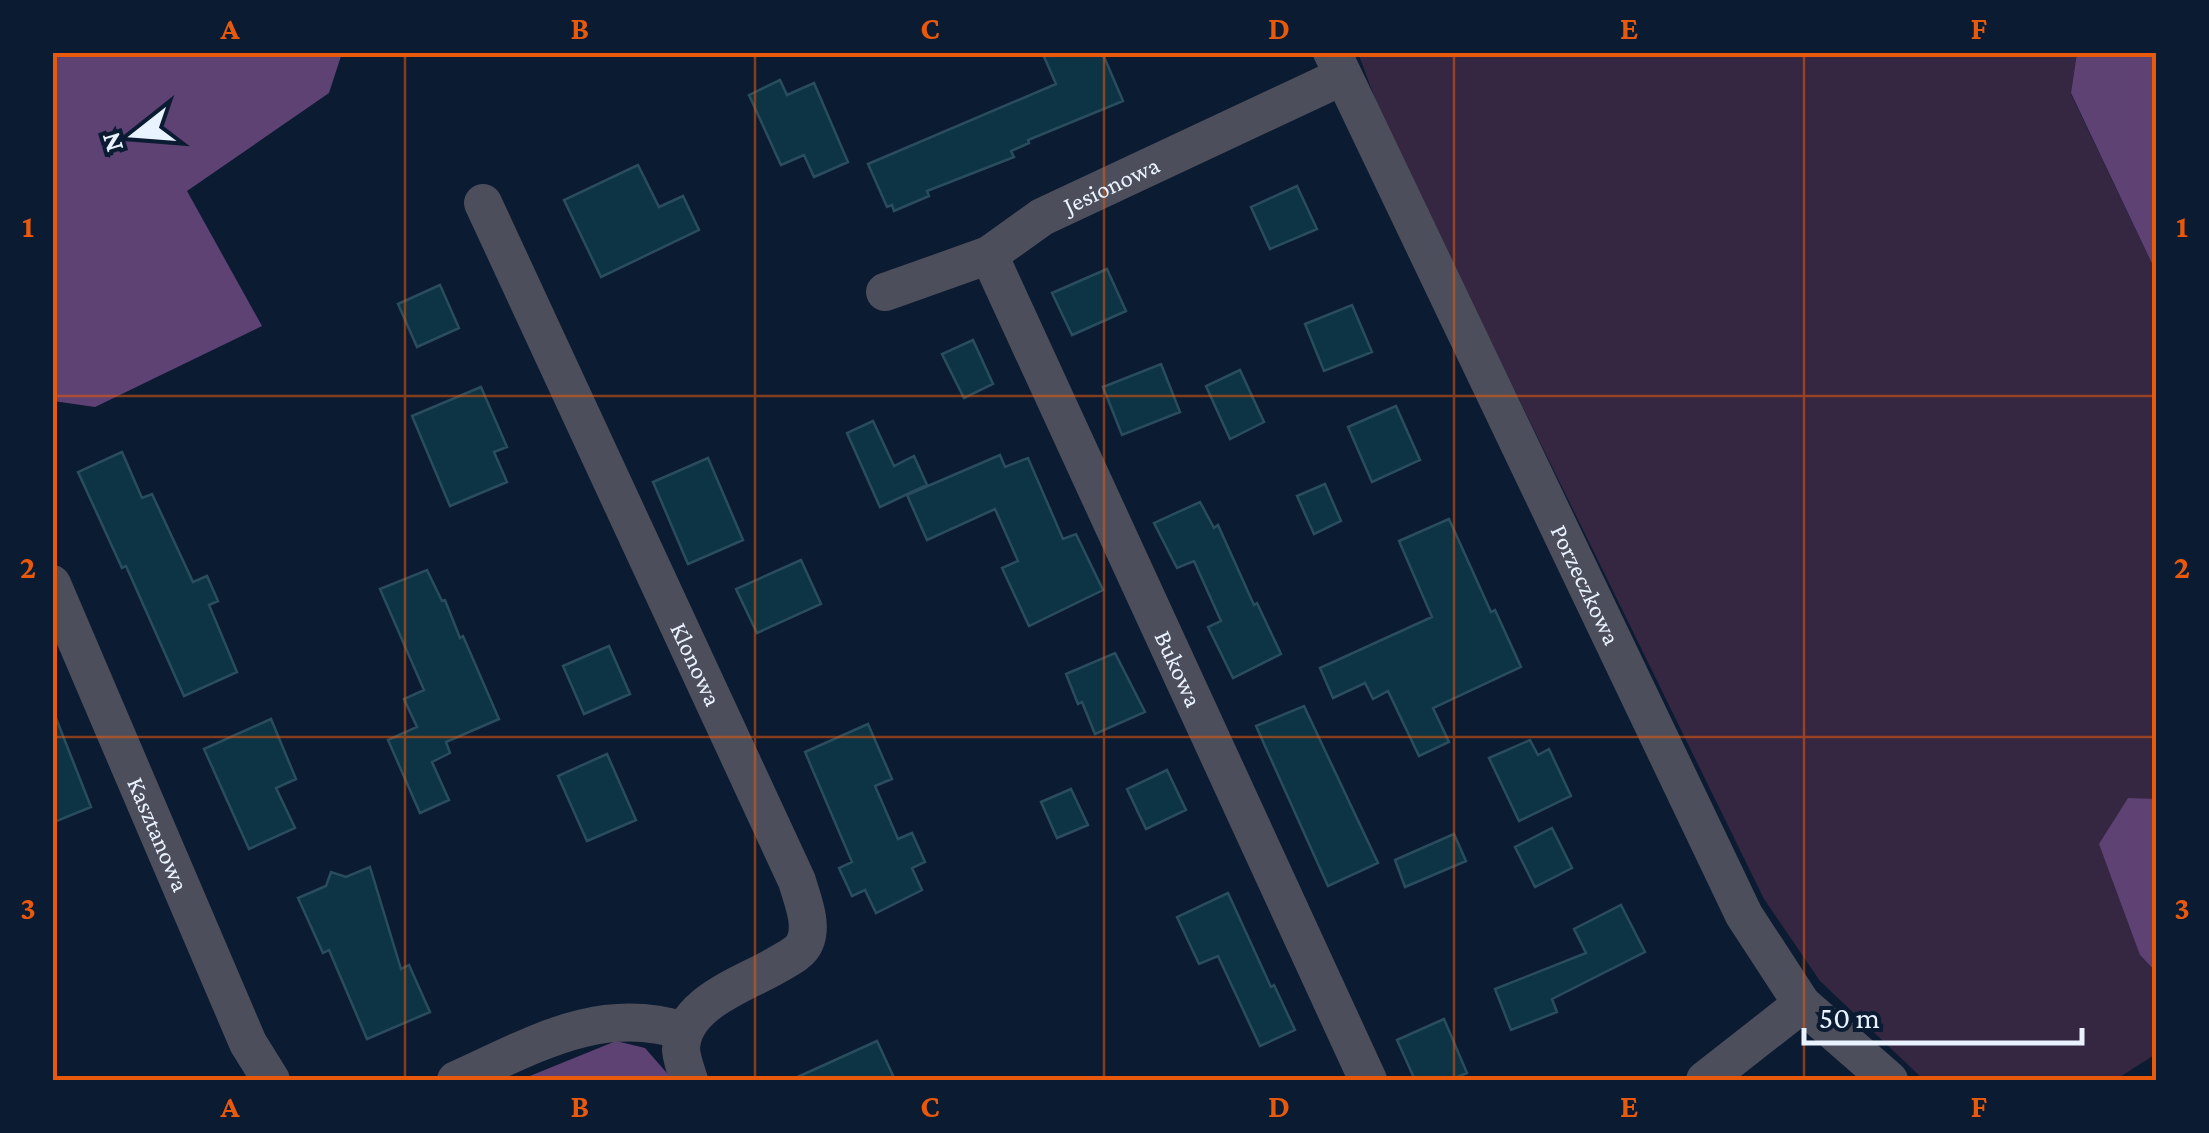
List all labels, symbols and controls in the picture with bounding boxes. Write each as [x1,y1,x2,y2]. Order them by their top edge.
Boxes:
text: A [219,10,240,46]
text: B [571,10,589,46]
text: C [920,10,940,46]
text: D [1268,10,1290,46]
text: E [1620,10,1638,46]
text: F [1971,10,1988,46]
north arrow [85,85,185,185]
text: N [94,129,129,156]
street label: Jesionowa [1057,150,1164,220]
text: 1 [22,208,34,244]
text: 1 [2176,208,2188,244]
street label: Porzeczkowa [1546,520,1627,649]
text: 2 [20,549,36,585]
text: 2 [2174,549,2190,585]
street label: Klonowa [666,618,728,710]
street label: Bukowa [1150,626,1208,711]
street label: Kasztanowa [123,773,195,896]
text: 3 [20,890,36,926]
text: 3 [2174,890,2190,926]
scale bar [1804,983,2082,1045]
text: 50 m [1819,1001,1880,1034]
text: A [219,1088,240,1124]
text: B [571,1088,589,1124]
text: C [920,1088,940,1124]
text: D [1268,1088,1290,1124]
text: E [1620,1088,1638,1124]
text: F [1971,1088,1988,1124]

